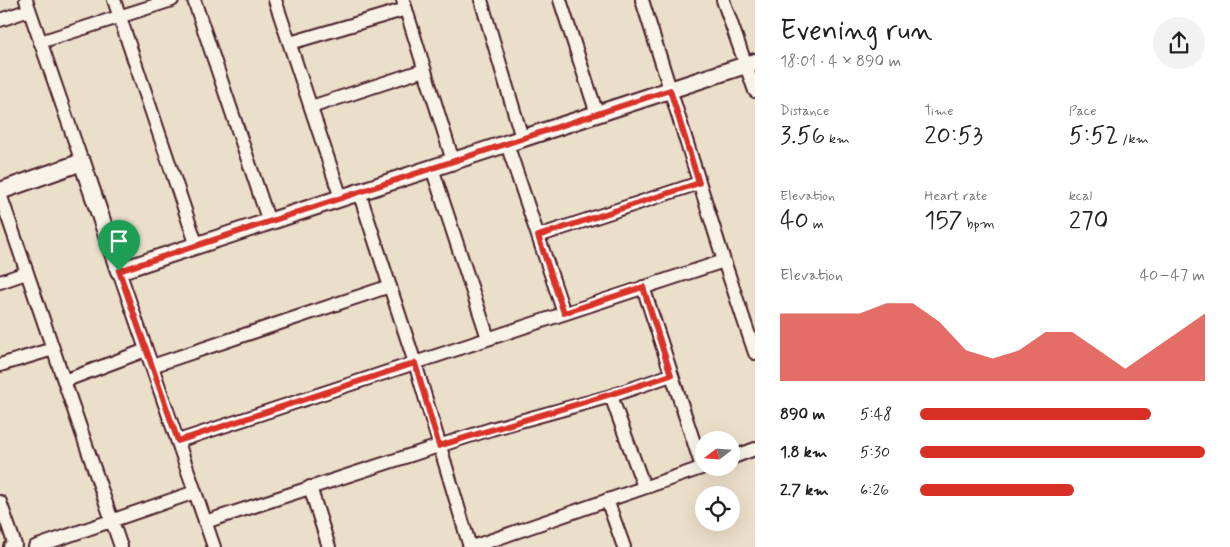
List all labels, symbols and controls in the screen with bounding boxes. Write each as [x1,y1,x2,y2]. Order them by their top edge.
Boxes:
text: Evening run [780,13,933,50]
button: share [1153,17,1205,69]
text: 18:01 · 4 × 890 m [780,51,901,72]
text: Distance [780,102,829,120]
text: Time [924,102,954,120]
text: Pace [1069,102,1097,120]
text: 3.56 [780,120,825,153]
text: 20:53 [924,120,983,153]
text: 5:52 [1069,120,1119,153]
text: km [825,130,850,148]
text: /km [1119,130,1149,148]
text: Elevation [780,187,835,205]
text: Heart rate [924,187,987,205]
text: kcal [1069,187,1092,205]
text: 40 [780,205,809,238]
text: 157 [924,205,963,238]
text: 270 [1069,205,1109,238]
text: m [809,215,824,233]
text: bpm [963,215,995,233]
pin [98,220,140,271]
icon: arrive [105,227,133,255]
text: Elevation [780,265,843,286]
text: 40–47 m [1140,265,1205,286]
text: 890 m [780,404,825,425]
text: 5:48 [860,404,892,425]
north arrow [695,431,740,476]
map controls [695,431,740,531]
text: 1.8 km [780,442,827,463]
text: 5:30 [860,442,890,463]
text: 2.7 km [780,480,829,501]
text: 6:26 [860,480,889,501]
button: locate [695,486,740,531]

